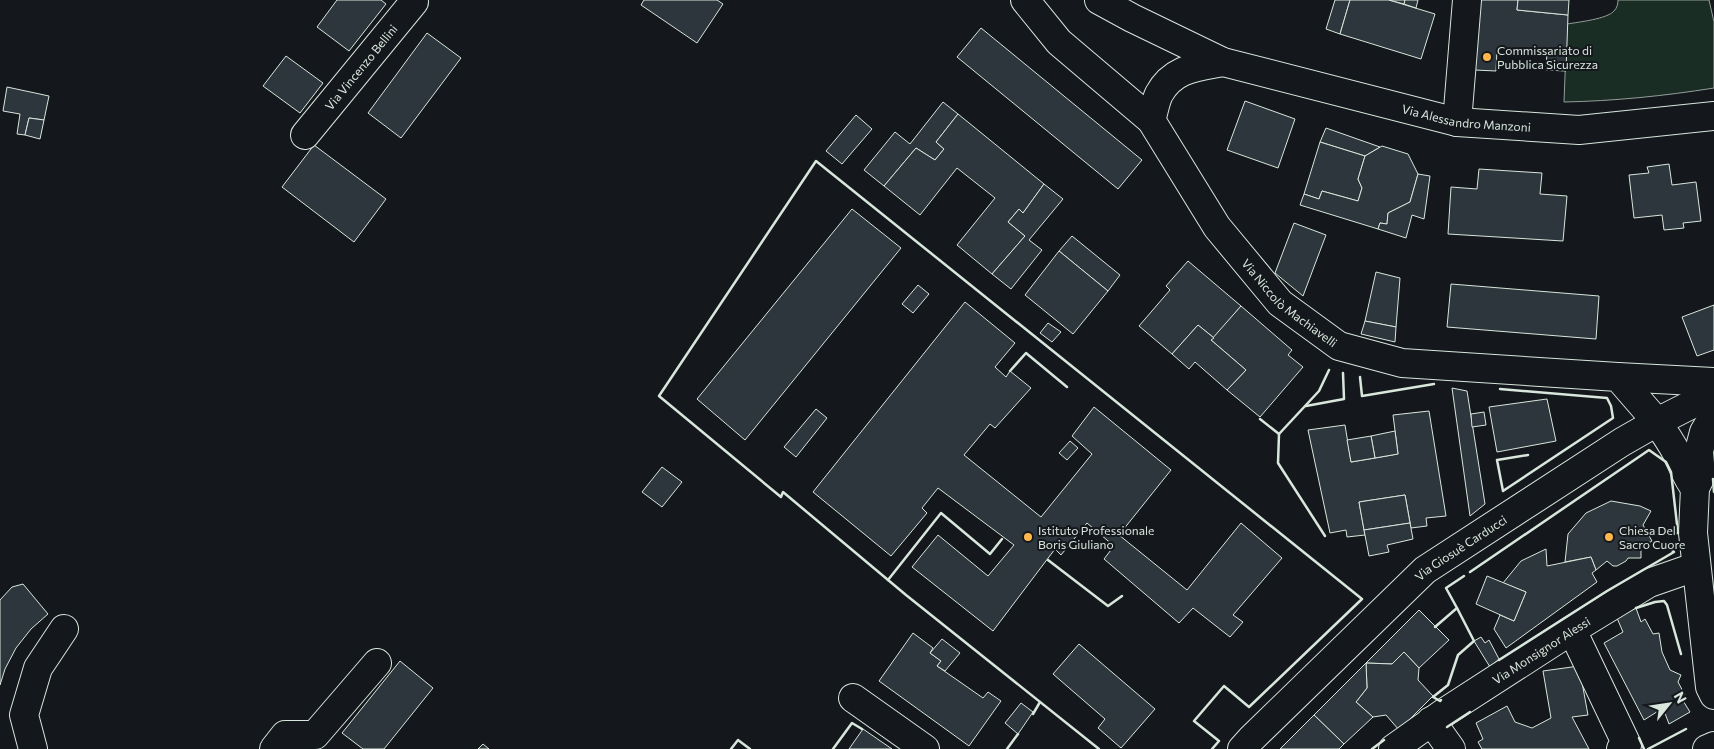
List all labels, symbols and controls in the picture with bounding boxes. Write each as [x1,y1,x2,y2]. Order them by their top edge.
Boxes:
street label: Via Vincenzo Bellini [322,21,400,112]
place label: Commissariato di Pubblica Sicurezza [1497,43,1598,71]
marker: Commissariato di Pubblica Sicurezza [1481,51,1493,63]
street label: Via Alessandro Manzoni [1401,101,1531,134]
street label: Via Niccolò Machiavelli [1239,256,1340,350]
street label: Via Giosuè Carducci [1412,512,1509,583]
place label: Istituto Professionale Boris Giuliano [1038,523,1154,551]
place label: Chiesa Del Sacro Cuore [1619,523,1685,551]
marker: Istituto Professionale Boris Giuliano [1022,531,1034,543]
marker: Chiesa Del Sacro Cuore [1603,531,1615,543]
street label: Via Monsignor Alessi [1489,614,1592,687]
north arrow [1644,679,1694,729]
text: N [1671,688,1691,706]

